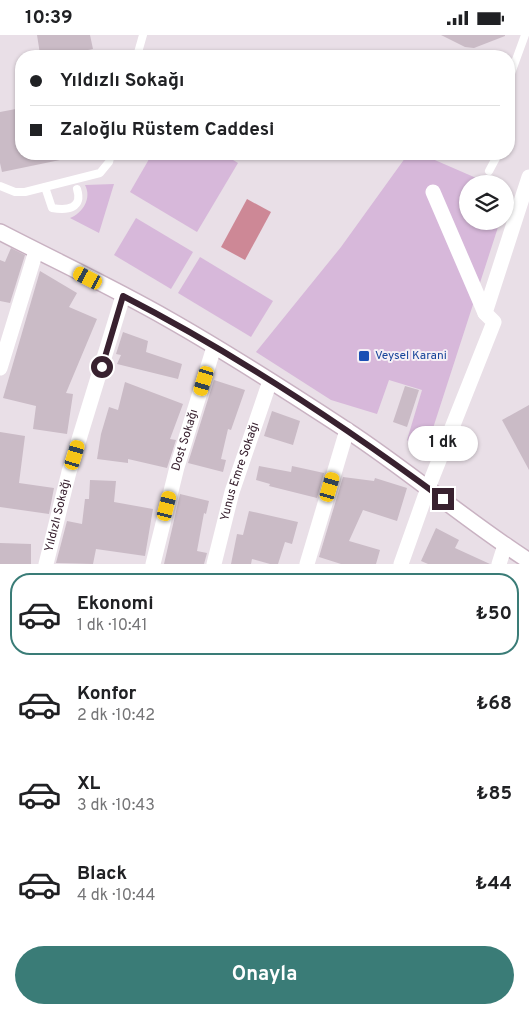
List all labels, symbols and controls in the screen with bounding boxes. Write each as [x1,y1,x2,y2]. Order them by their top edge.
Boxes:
text: 10:39 [25,6,73,30]
text: Yıldızlı Sokağı [60,69,184,93]
text: Zaloğlu Rüstem Caddesi [60,118,274,142]
map controls [459,175,514,230]
button: layers [459,175,514,230]
car [71,264,104,292]
place label: Veysel Karani [375,348,447,364]
marker: Veysel Karani [357,349,371,363]
route start [91,356,113,378]
car [192,364,215,398]
street label: Dost Sokağı [168,407,202,473]
street label: Yunus Emre Sokağı [217,420,263,523]
callout: 1 dk [408,427,478,461]
text: 1 dk [429,433,457,453]
car [63,438,86,472]
car [318,471,341,503]
street label: Yıldızlı Sokağı [41,477,75,554]
route end [432,488,454,510]
car [156,490,177,522]
icon: car [17,592,62,637]
text: Ekonomi [77,592,154,616]
text: ₺50 [475,602,512,626]
text: 1 dk · 10:41 [77,616,147,636]
icon: car [17,682,62,727]
text: Konfor [77,682,136,706]
text: ₺68 [476,692,512,716]
text: 2 dk · 10:42 [77,706,155,726]
icon: car [17,772,62,817]
text: XL [77,772,100,796]
text: ₺85 [476,782,512,806]
text: 3 dk · 10:43 [77,796,155,816]
icon: car [17,862,62,907]
text: Black [77,862,127,886]
text: ₺44 [475,872,512,896]
text: 4 dk · 10:44 [77,886,155,906]
button: Onayla [15,946,514,1004]

